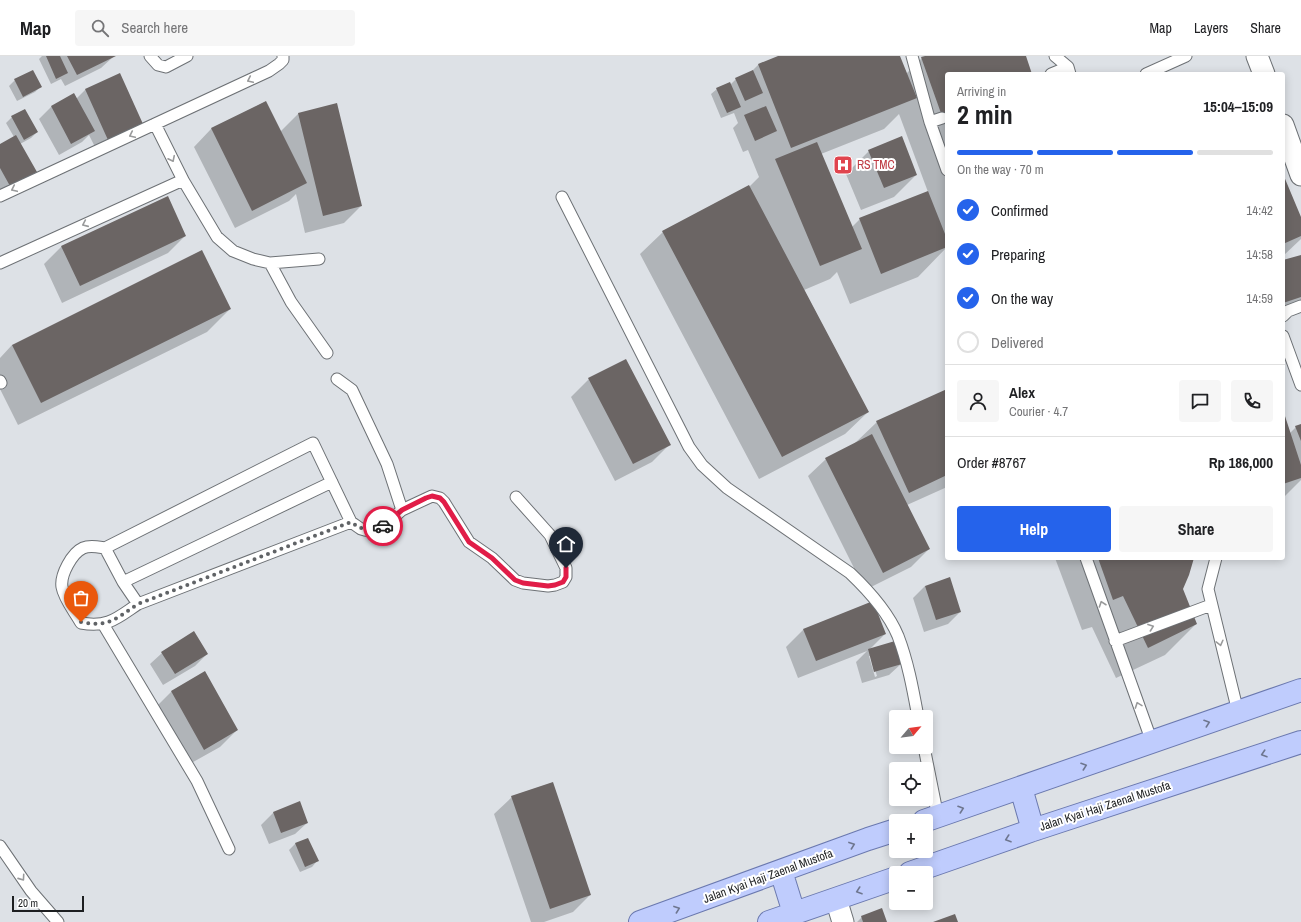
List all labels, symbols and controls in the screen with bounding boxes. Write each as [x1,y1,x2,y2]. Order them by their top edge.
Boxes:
search box [75,10,355,46]
text: Map [20,15,51,41]
icon: search [89,17,111,39]
text: Search here [121,17,188,38]
text: Map [1150,19,1172,37]
text: Layers [1194,19,1228,37]
text: Share [1250,19,1281,37]
one-way arrow [246,75,254,83]
text: Arriving in [957,83,1006,100]
text: 15:04–15:09 [1203,96,1273,117]
text: 2 min [957,97,1013,132]
one-way arrow [128,130,136,138]
hospital icon: RS TMC [832,154,854,176]
one-way arrow [167,155,175,163]
place label: RS TMC [857,157,895,173]
text: On the way · 70 m [957,161,1044,178]
one-way arrow [10,184,18,192]
icon: check [957,199,979,221]
text: Confirmed [991,200,1048,221]
text: 14:42 [1246,202,1273,219]
one-way arrow [82,219,90,227]
icon: check [957,243,979,265]
text: Preparing [991,244,1045,265]
text: 14:58 [1246,246,1273,263]
icon: check [957,287,979,309]
text: On the way [991,288,1053,309]
text: 14:59 [1246,290,1273,307]
text: Delivered [991,332,1044,353]
button: person [957,380,999,422]
button: chat [1179,380,1221,422]
button: phone [1231,380,1273,422]
text: Alex [1009,382,1035,403]
text: Courier · 4.7 [1009,403,1068,420]
text: Order #8767 [957,452,1026,473]
text: Rp 186,000 [1209,452,1273,473]
courier [363,506,403,546]
button: Help [957,506,1111,552]
button: Share [1119,506,1273,552]
icon: car [372,515,394,537]
pin [549,527,583,568]
icon: home [555,533,577,555]
pin [64,581,98,622]
icon: bag [70,587,92,609]
one-way arrow [1098,601,1107,608]
one-way arrow [1148,624,1155,632]
one-way arrow [1215,639,1224,646]
one-way arrow [1135,702,1143,709]
north arrow [889,710,933,754]
map controls [889,710,933,910]
one-way arrow [1203,719,1210,728]
one-way arrow [1261,750,1268,758]
button: locate [889,762,933,806]
one-way arrow [1080,762,1087,770]
street label: Jalan Kyai Haji Zaenal Mustofa [1037,777,1173,835]
one-way arrow [958,805,965,813]
button: + [889,814,933,858]
one-way arrow [1004,834,1011,843]
one-way arrow [848,841,855,849]
street label: Jalan Kyai Haji Zaenal Mustofa [701,845,835,907]
button: − [889,866,933,910]
one-way arrow [17,873,24,880]
one-way arrow [856,886,863,894]
scale bar [12,894,84,913]
text: 20 m [18,896,38,910]
one-way arrow [674,905,681,913]

